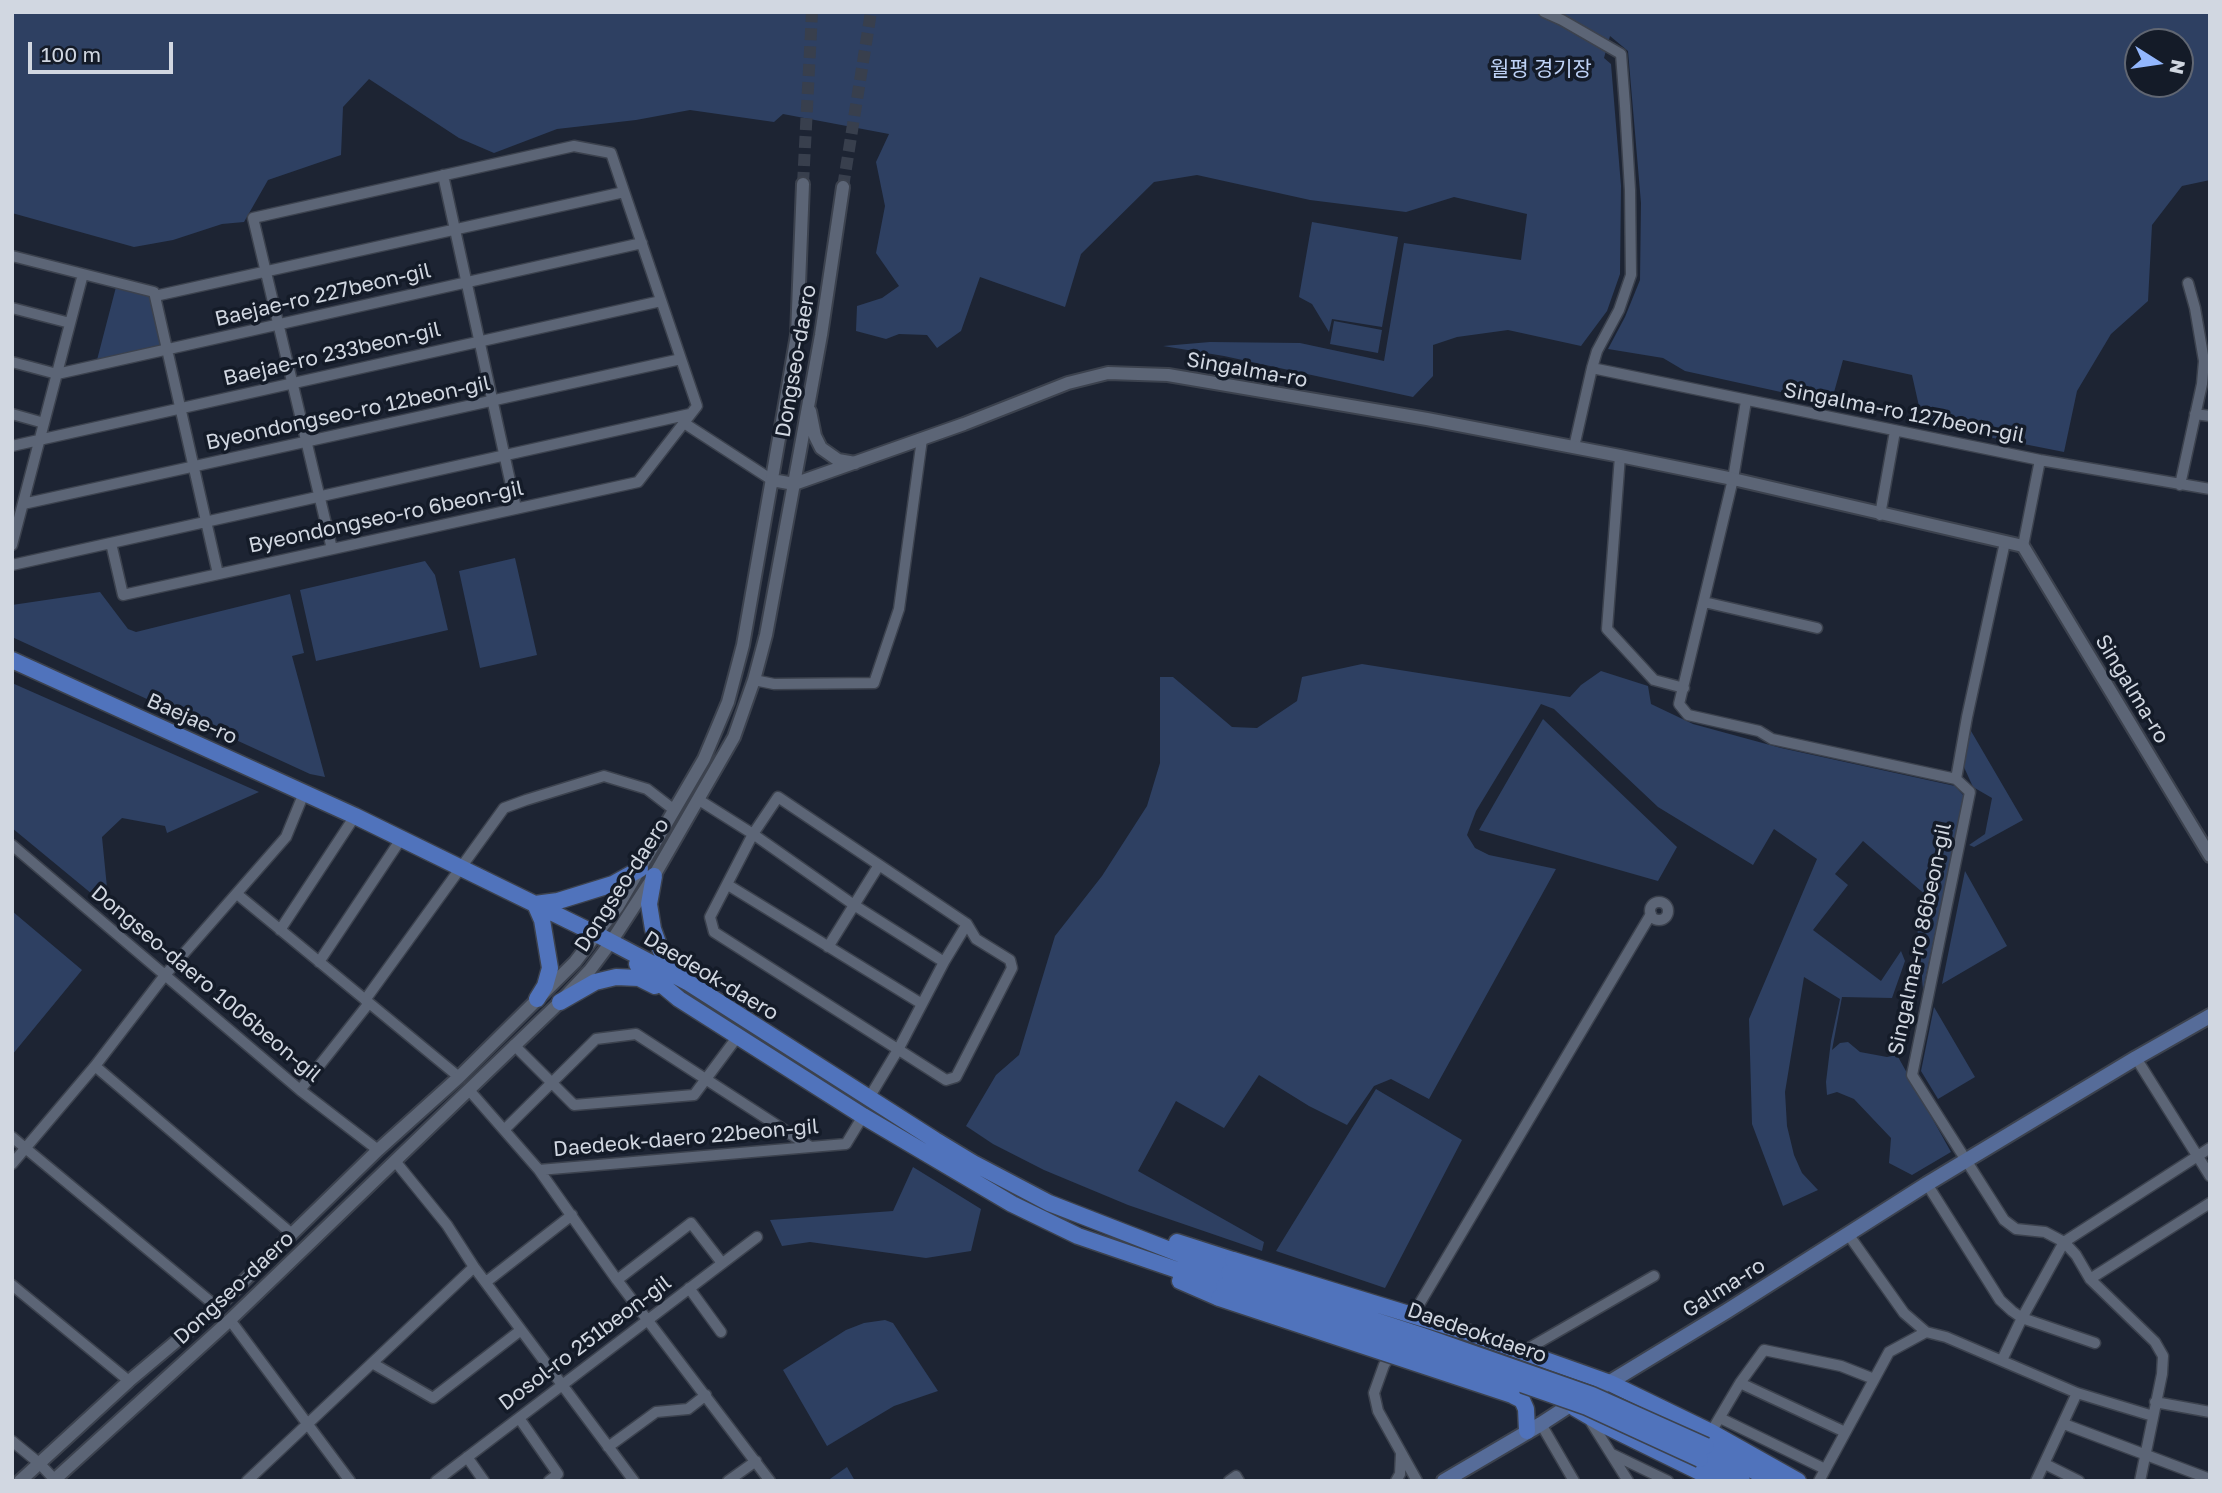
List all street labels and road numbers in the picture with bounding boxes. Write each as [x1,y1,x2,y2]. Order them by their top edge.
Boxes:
street label: Baejae-ro 227beon-gil [213,258,433,332]
street label: Dongseo-daero [770,283,822,439]
street label: Baejae-ro 233beon-gil [221,317,443,391]
street label: Singalma-ro [1184,347,1310,393]
street label: Byeondongseo-ro 12beon-gil [203,371,493,455]
street label: Singalma-ro 127beon-gil [1781,377,2027,449]
street label: Byeondongseo-ro 6beon-gil [246,476,526,558]
street label: Singalma-ro [2090,630,2174,748]
street label: Baejae-ro [143,688,241,750]
street label: Dongseo-daero [569,813,675,957]
street label: Singalma-ro 86beon-gil [1883,820,1957,1058]
street label: Dongseo-daero 1006beon-gil [86,880,326,1088]
street label: Daedeok-daero [639,926,783,1026]
street label: Daedeok-daero 22beon-gil [552,1114,820,1162]
street label: Dongseo-daero [169,1226,299,1350]
street label: Galma-ro [1678,1253,1770,1323]
street label: Dosol-ro 251beon-gil [494,1270,676,1416]
street label: Daedeokdaero [1404,1297,1550,1369]

